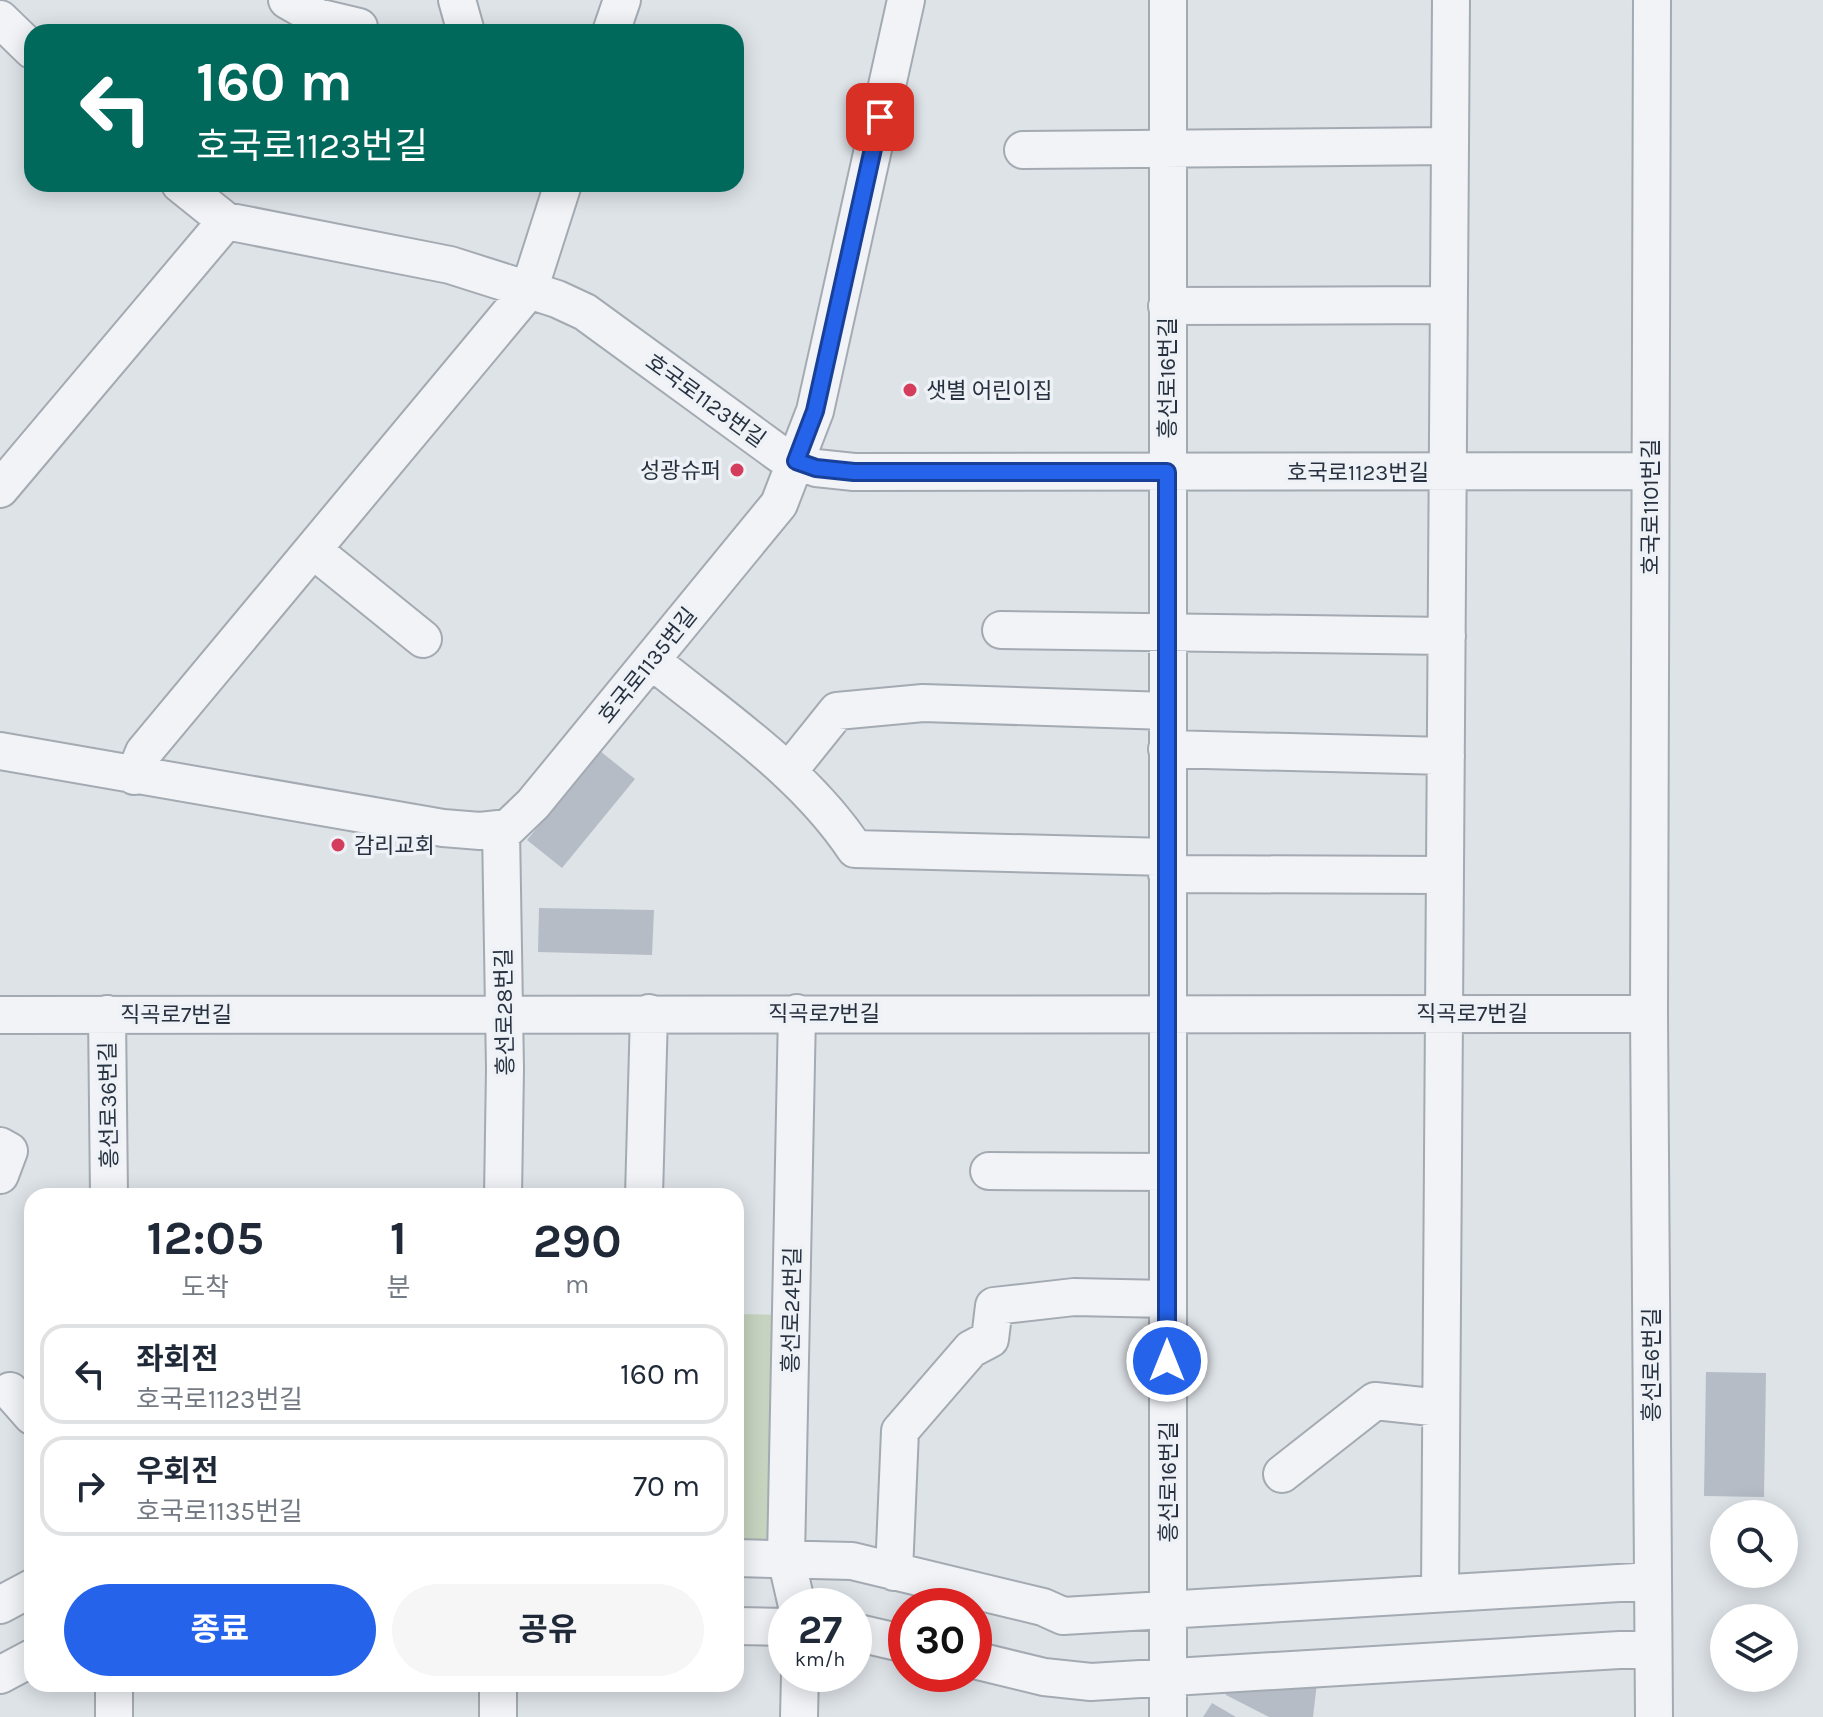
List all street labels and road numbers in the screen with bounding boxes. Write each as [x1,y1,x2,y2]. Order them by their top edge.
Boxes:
street label: 흥선로16번길 [1155,317,1181,439]
street label: 호국로1123번길 [641,349,770,453]
street label: 호국로1101번길 [1638,439,1664,575]
street label: 호국로1123번길 [1287,460,1429,486]
street label: 호국로1135번길 [593,603,702,729]
street label: 흥선로28번길 [491,948,519,1076]
street label: 직곡로7번길 [768,1001,880,1027]
street label: 직곡로7번길 [1416,1001,1528,1027]
street label: 직곡로7번길 [120,1002,232,1028]
street label: 흥선로36번길 [95,1041,123,1169]
street label: 흥선로24번길 [778,1247,806,1373]
street label: 흥선로6번길 [1639,1308,1665,1422]
street label: 흥선로16번길 [1156,1421,1182,1543]

